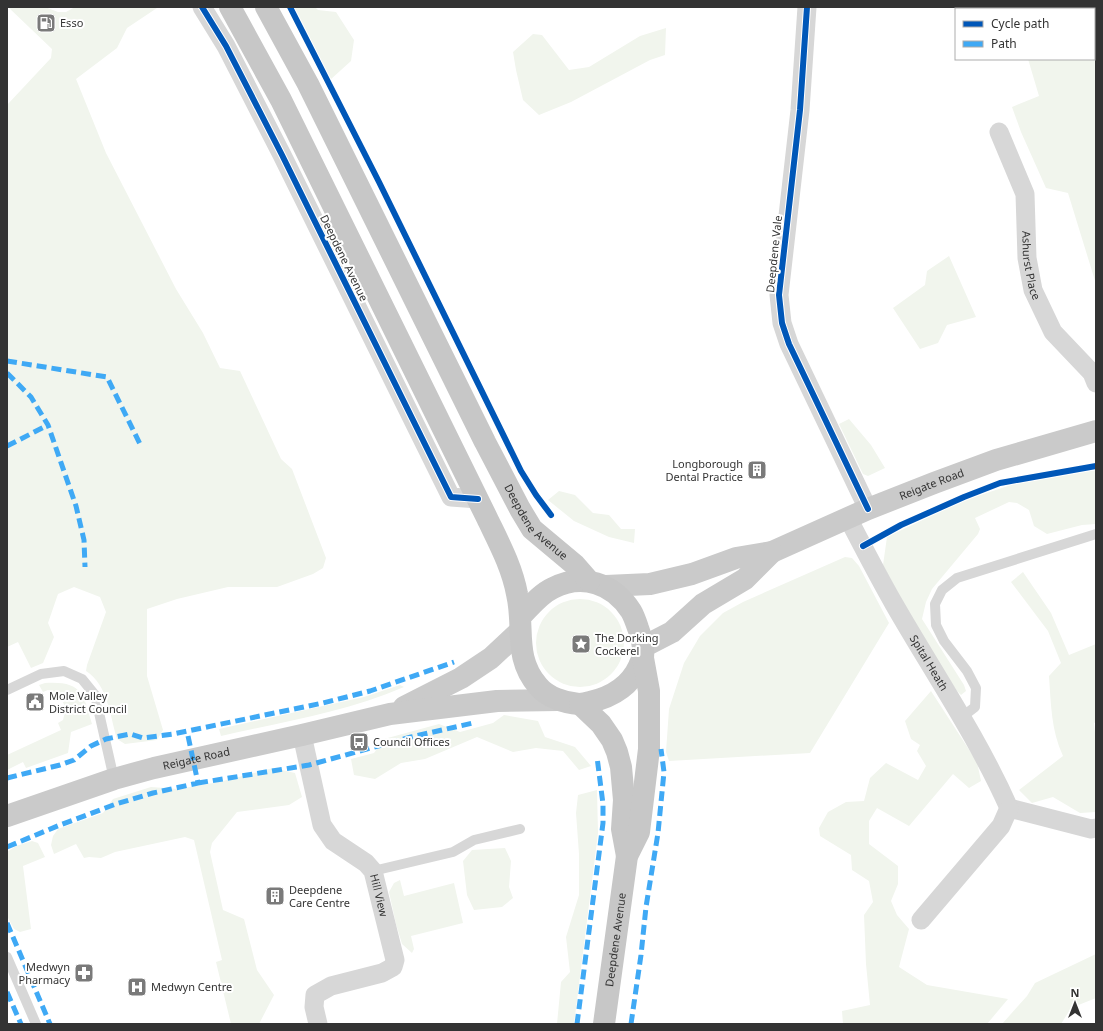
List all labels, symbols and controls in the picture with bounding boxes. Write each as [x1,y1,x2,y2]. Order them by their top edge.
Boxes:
legend [955,8,1095,60]
fuel station icon: Esso [35,12,57,34]
place label: Esso [60,15,84,30]
text: Cycle path [991,15,1049,32]
text: Path [991,35,1017,52]
street label: Deepdene Avenue [317,212,372,304]
street label: Deepdene Vale [762,215,785,293]
street label: Ashurst Place [1019,231,1045,302]
place label: Longborough Dental Practice [665,456,743,484]
building icon: Longborough Dental Practice [746,459,768,481]
street label: Reigate Road [897,465,966,503]
street label: Deepdene Avenue [501,481,571,563]
place label: The Dorking Cockerel [595,630,658,658]
street label: Spital Heath [907,632,952,693]
place icon: The Dorking Cockerel [570,633,592,655]
place label: Mole Valley District Council [49,688,127,716]
public building icon: Mole Valley District Council [24,691,46,713]
bus stop icon: Council Offices [348,731,370,753]
place label: Council Offices [373,734,450,749]
street label: Reigate Road [161,743,231,773]
street label: Hill View [367,872,392,919]
place label: Deepdene Care Centre [289,882,350,910]
building icon: Deepdene Care Centre [264,885,286,907]
street label: Deepdene Avenue [601,892,629,988]
place label: Medwyn Pharmacy [18,959,70,987]
pharmacy icon: Medwyn Pharmacy [73,962,95,984]
hospital icon: Medwyn Centre [126,976,148,998]
place label: Medwyn Centre [151,979,232,994]
north arrow [1055,983,1095,1023]
text: N [1071,985,1079,1000]

